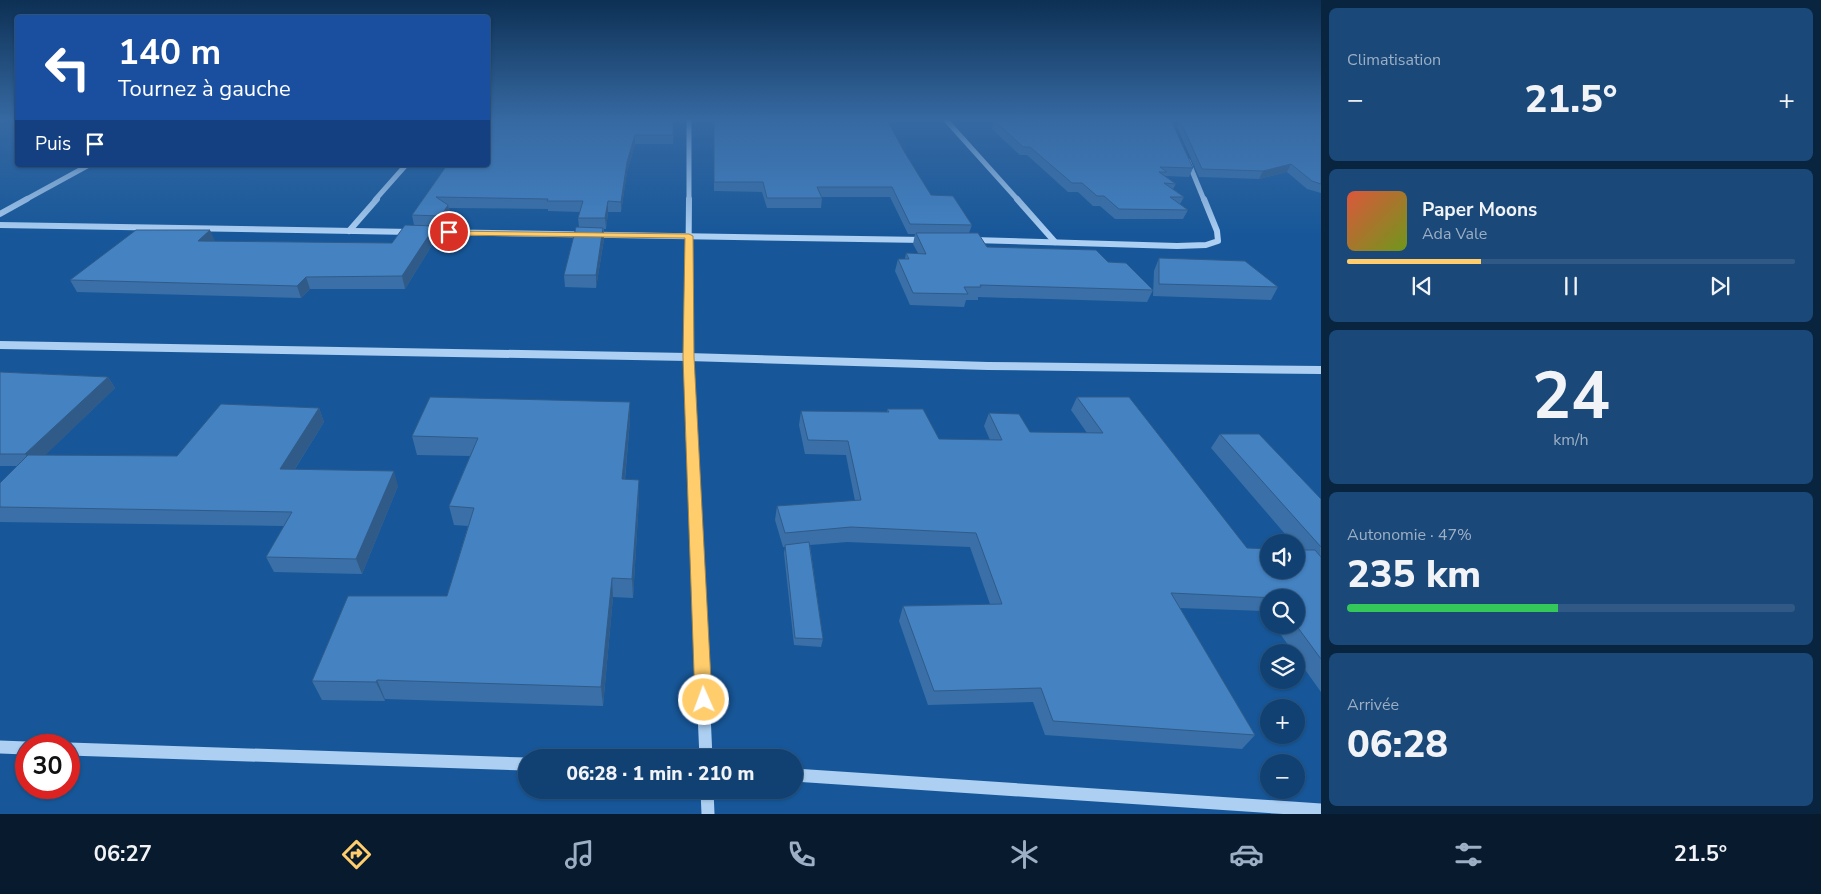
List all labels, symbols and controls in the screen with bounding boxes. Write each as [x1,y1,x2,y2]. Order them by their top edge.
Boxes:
text: 140 m [118,29,221,76]
icon: left [35,35,100,100]
text: Climatisation [1347,49,1441,71]
text: Tournez à gauche [118,74,291,104]
text: 21.5° [1525,74,1617,125]
text: − [1347,81,1364,119]
text: + [1778,81,1795,119]
icon: arrive [81,130,109,158]
text: Puis [35,131,71,157]
text: Paper Moons [1422,197,1537,223]
pin [428,211,470,253]
icon: arrive [435,218,463,246]
text: Ada Vale [1422,223,1487,245]
icon: previous [1408,272,1436,300]
icon: pause [1557,272,1585,300]
icon: next [1706,272,1734,300]
text: 24 [1532,352,1610,441]
text: km/h [1553,429,1589,451]
text: Autonomie · 47% [1347,524,1472,546]
map controls [1260,534,1305,799]
button: sound [1260,534,1305,579]
text: 235 km [1347,549,1481,600]
button: search [1260,589,1305,634]
button: layers [1260,644,1305,689]
position arrow [677,673,729,725]
text: Arrivée [1347,694,1399,716]
button: + [1260,699,1305,744]
text: 06:28 [1347,719,1448,770]
speed limit sign: 30 [15,734,80,799]
button: − [1260,754,1305,799]
text: 06:28 · 1 min · 210 m [567,761,754,787]
icon: directions [339,837,374,872]
icon: music [562,837,597,872]
icon: phone [784,837,819,872]
icon: climate [1007,837,1042,872]
icon: car [1229,837,1264,872]
icon: filters [1451,837,1486,872]
text: 06:27 [94,839,152,869]
text: 21.5° [1674,839,1727,869]

